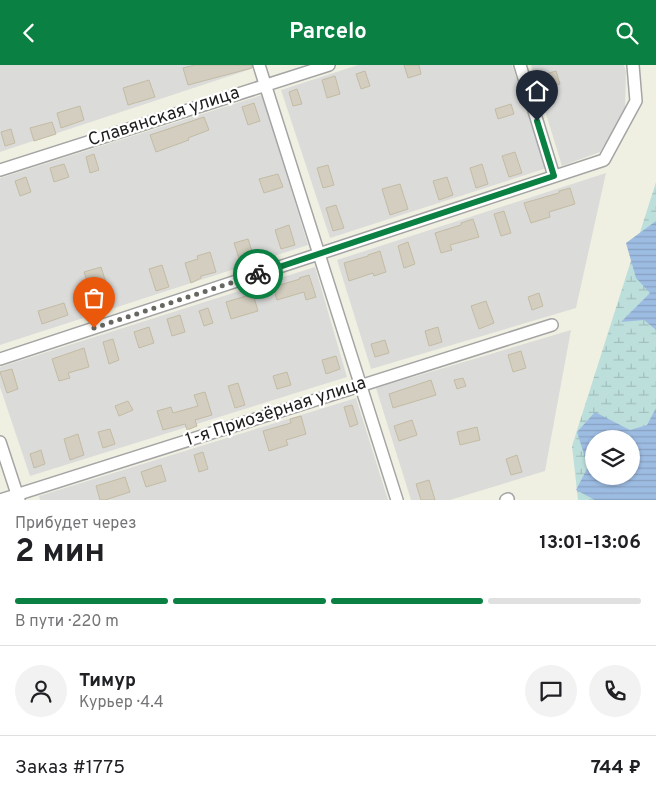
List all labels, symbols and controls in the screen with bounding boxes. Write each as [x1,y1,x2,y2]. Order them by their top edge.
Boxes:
icon: back [15,19,43,47]
text: Parcelo [289,19,367,46]
icon: search [613,19,641,47]
pin [516,70,558,121]
icon: home [523,77,551,105]
street label: Славянская улица [85,82,243,152]
courier [233,249,283,299]
icon: bike [244,260,272,288]
pin [73,277,115,328]
icon: bag [80,284,108,312]
street label: 1-я Приозёрная улица [183,372,369,452]
map controls [585,430,640,485]
button: layers [585,430,640,485]
text: Прибудет через [15,514,137,534]
text: 13:01–13:06 [539,531,641,555]
text: 2 мин [15,533,105,573]
text: В пути · 220 m [15,612,119,632]
button: person [15,665,67,717]
button: chat [525,665,577,717]
button: phone [589,665,641,717]
text: Тимур [79,669,136,693]
text: Курьер · 4.4 [79,693,164,713]
text: Заказ #1775 [15,756,125,780]
text: 744 ₽ [591,756,641,780]

